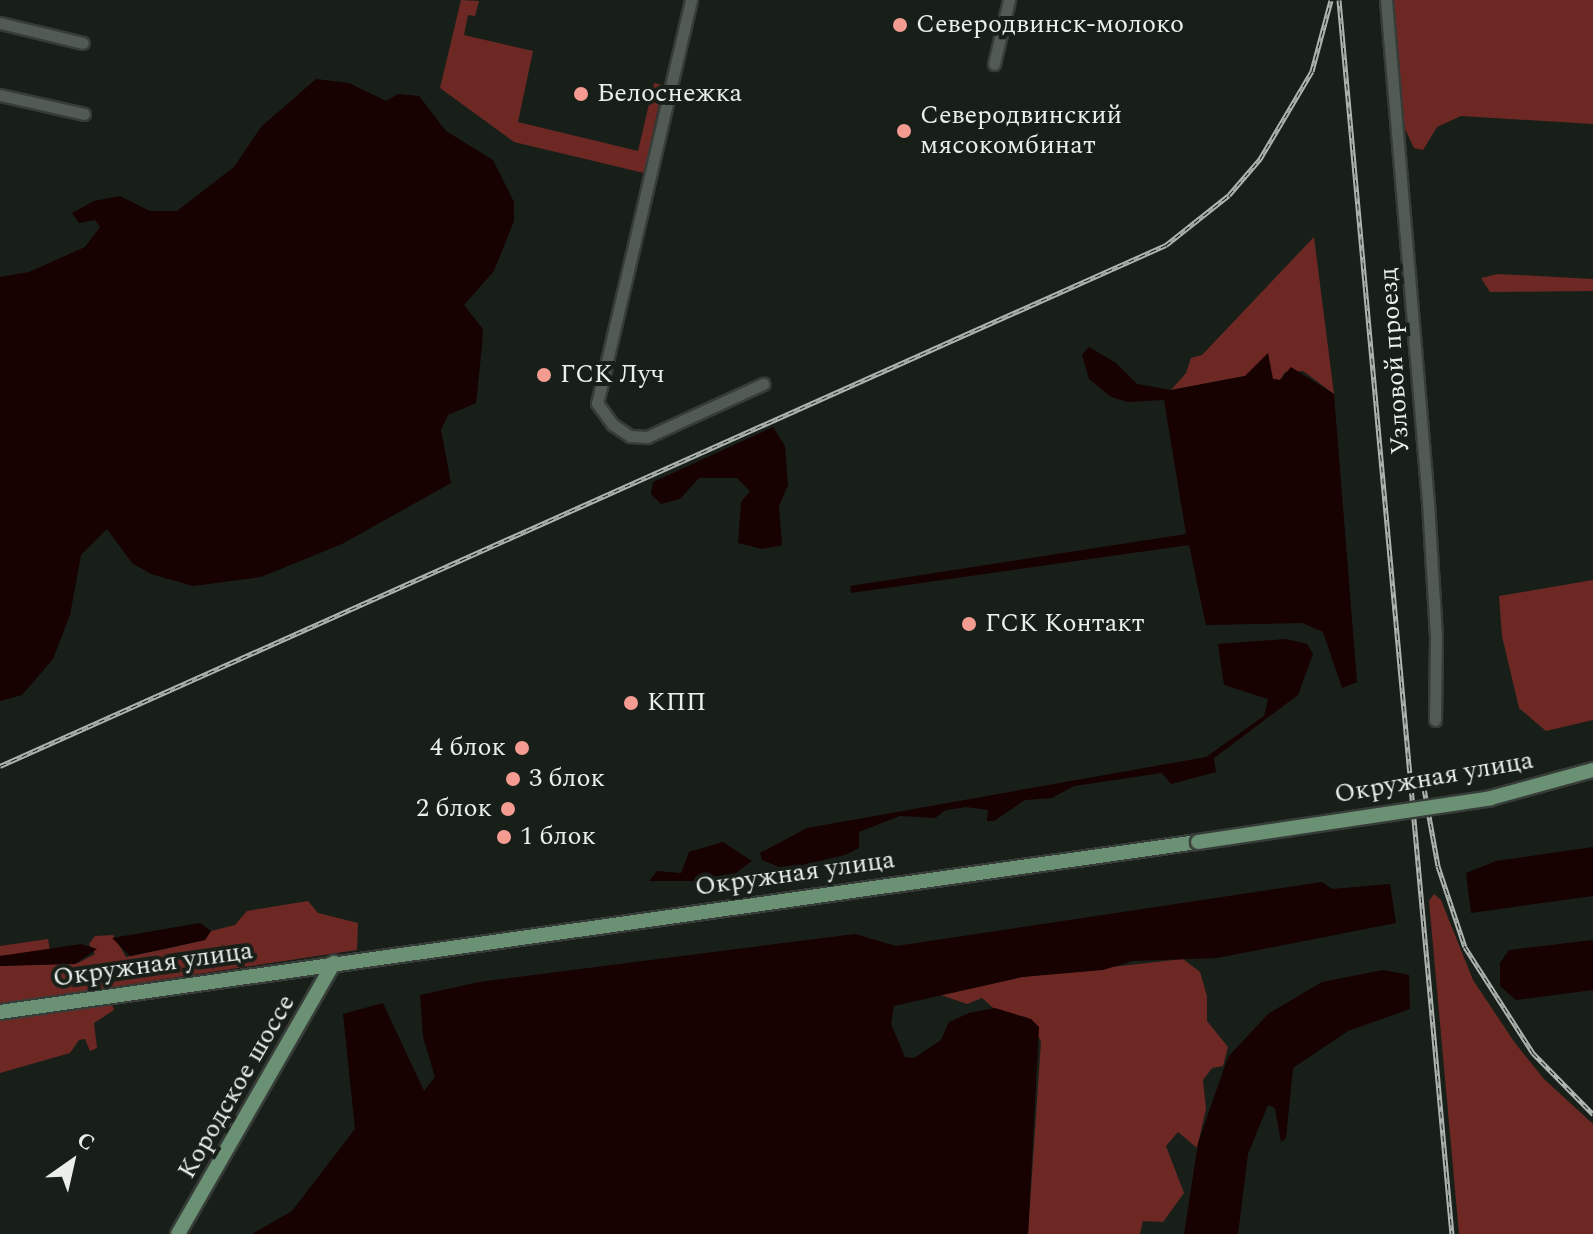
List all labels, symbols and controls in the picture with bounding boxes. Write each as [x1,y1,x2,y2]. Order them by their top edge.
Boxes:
place label: Северодвинск-молоко [916,9,1184,41]
marker: Северодвинск-молоко [891,16,909,34]
place label: Белоснежка [597,78,742,110]
marker: Белоснежка [572,85,590,103]
place label: Северодвинский мясокомбинат [920,100,1122,162]
marker: Северодвинский мясокомбинат [895,122,913,140]
street label: Узловой проезд [1373,266,1417,456]
place label: ГСК Луч [560,359,665,391]
marker: ГСК Луч [535,366,553,384]
place label: ГСК Контакт [985,608,1145,640]
marker: ГСК Контакт [960,615,978,633]
place label: КПП [647,687,706,719]
marker: КПП [622,694,640,712]
place label: 4 блок [430,732,506,764]
marker: 4 блок [513,739,531,757]
street label: Окружная улица [1332,745,1536,811]
place label: 3 блок [529,763,605,795]
marker: 3 блок [504,770,522,788]
place label: 2 блок [416,793,492,825]
marker: 2 блок [499,800,517,818]
place label: 1 блок [520,821,596,853]
marker: 1 блок [495,828,513,846]
street label: Окружная улица [693,845,897,903]
street label: Окружная улица [51,936,255,994]
street label: Кородское шоссе [172,989,302,1185]
north arrow [32,1122,112,1202]
text: С [70,1124,101,1160]

